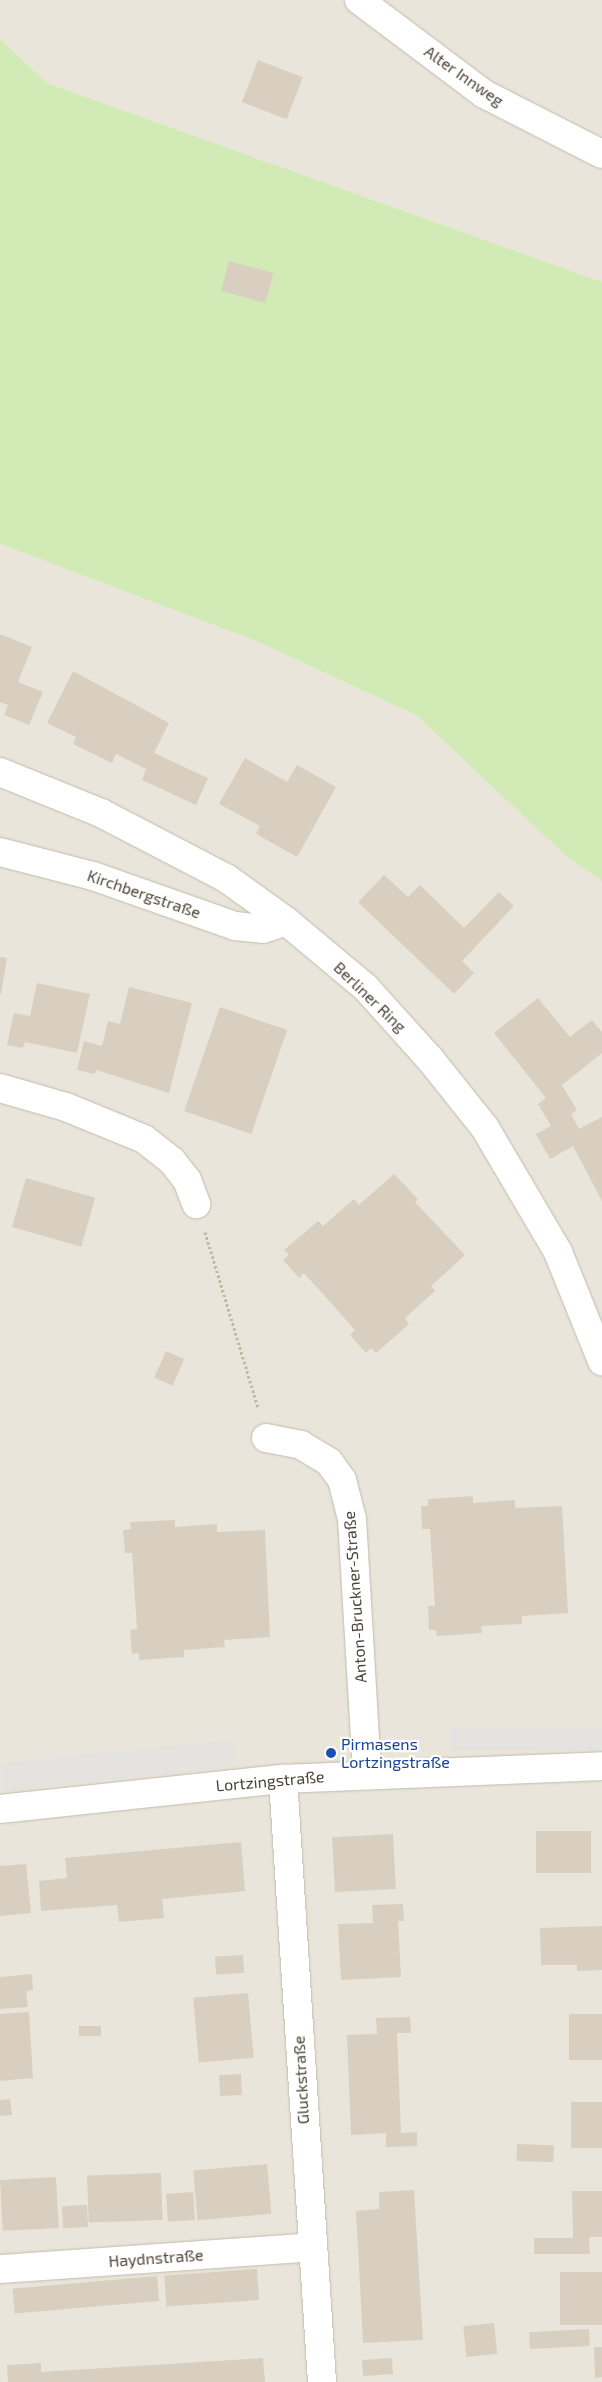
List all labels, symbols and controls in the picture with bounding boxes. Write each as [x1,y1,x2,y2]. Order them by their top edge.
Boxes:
street label: Alter Innweg [421,42,507,110]
street label: Kirchbergstraße [85,866,203,922]
street label: Berliner Ring [330,958,410,1036]
street label: Anton-Bruckner-Straße [339,1510,371,1684]
place label: Pirmasens Lortzingstraße [341,1734,450,1772]
marker: Pirmasens Lortzingstraße [325,1747,337,1759]
street label: Lortzingstraße [215,1767,325,1795]
street label: Gluckstraße [289,2035,313,2125]
street label: Haydnstraße [108,2245,204,2271]

